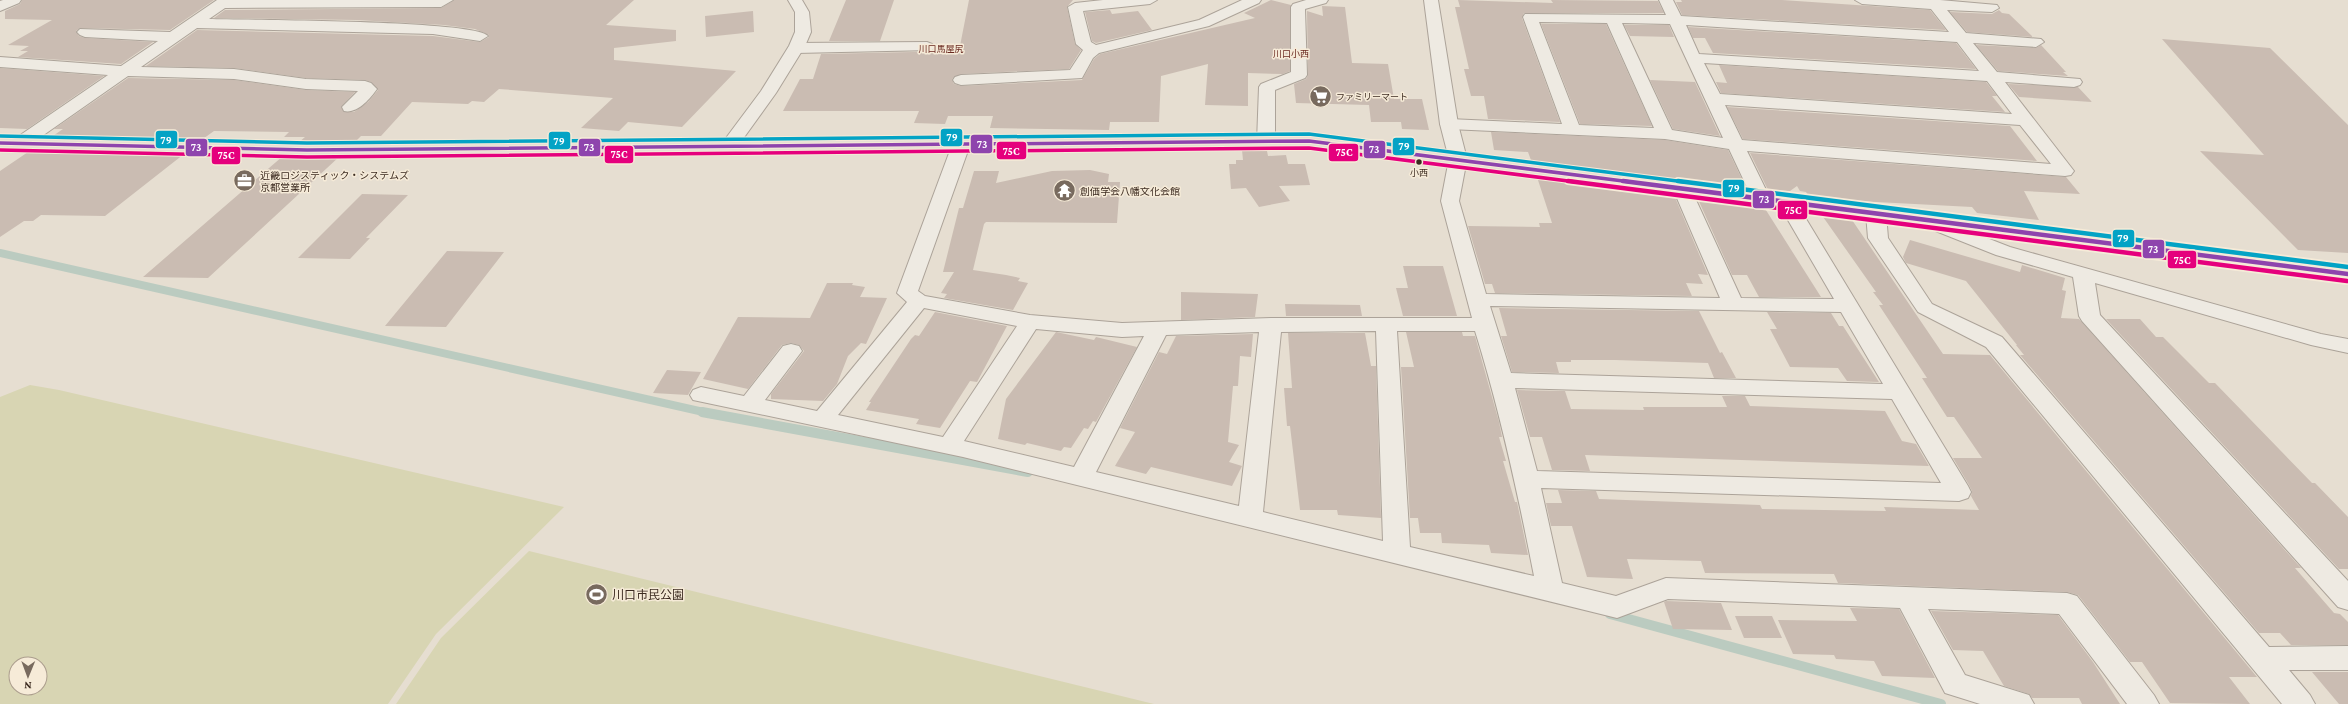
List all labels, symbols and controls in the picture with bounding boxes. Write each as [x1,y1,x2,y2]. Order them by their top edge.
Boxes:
district label: 川口馬屋尻 [918,44,964,54]
district label: 川口小西 [1273,49,1309,59]
supermarket icon: ファミリーマート [1307,84,1333,110]
place label: ファミリーマート [1336,92,1408,102]
line badge: 79 [940,128,963,147]
line badge: 79 [155,130,178,149]
line badge: 79 [548,131,571,150]
text: 79 [946,131,958,143]
text: 79 [160,134,172,146]
line badge: 73 [970,134,993,154]
text: 79 [553,135,565,147]
line badge: 79 [1392,137,1415,156]
line badge: 73 [185,138,208,157]
line badge: 73 [578,138,601,157]
text: 73 [977,138,987,150]
line badge: 73 [1363,140,1386,159]
text: 79 [1398,140,1410,152]
text: 73 [191,141,201,153]
text: 73 [584,141,594,153]
line badge: 75C [996,141,1027,160]
line badge: 75C [1328,143,1359,162]
text: 73 [1369,143,1379,155]
line badge: 75C [604,145,634,164]
text: 75C [1002,145,1020,157]
line badge: 75C [211,146,241,165]
text: 75C [1335,146,1353,158]
text: 75C [610,148,628,160]
text: 75C [217,149,235,161]
marker: 小西 [1414,157,1424,167]
office icon: 近畿ロジスティック・システムズ 京都営業所 [231,168,257,194]
place label: 小西 [1410,168,1428,178]
place label: 近畿ロジスティック・システムズ 京都営業所 [260,170,409,193]
temple icon: 創価学会八幡文化会館 [1052,178,1078,204]
line badge: 79 [1722,179,1745,198]
text: 79 [1728,182,1740,194]
place label: 創価学会八幡文化会館 [1080,186,1180,197]
line badge: 73 [1752,190,1775,209]
text: 73 [1759,193,1769,205]
line badge: 75C [1777,200,1808,220]
text: 75C [1784,204,1802,216]
line badge: 79 [2112,229,2135,248]
text: 79 [2117,232,2129,244]
line badge: 73 [2142,239,2165,259]
text: 73 [2148,243,2158,255]
line badge: 75C [2167,250,2197,269]
text: 75C [2173,254,2191,266]
sports icon: 川口市民公園 [583,582,609,608]
place label: 川口市民公園 [612,588,684,602]
north arrow [8,656,48,696]
text: N [23,680,32,692]

